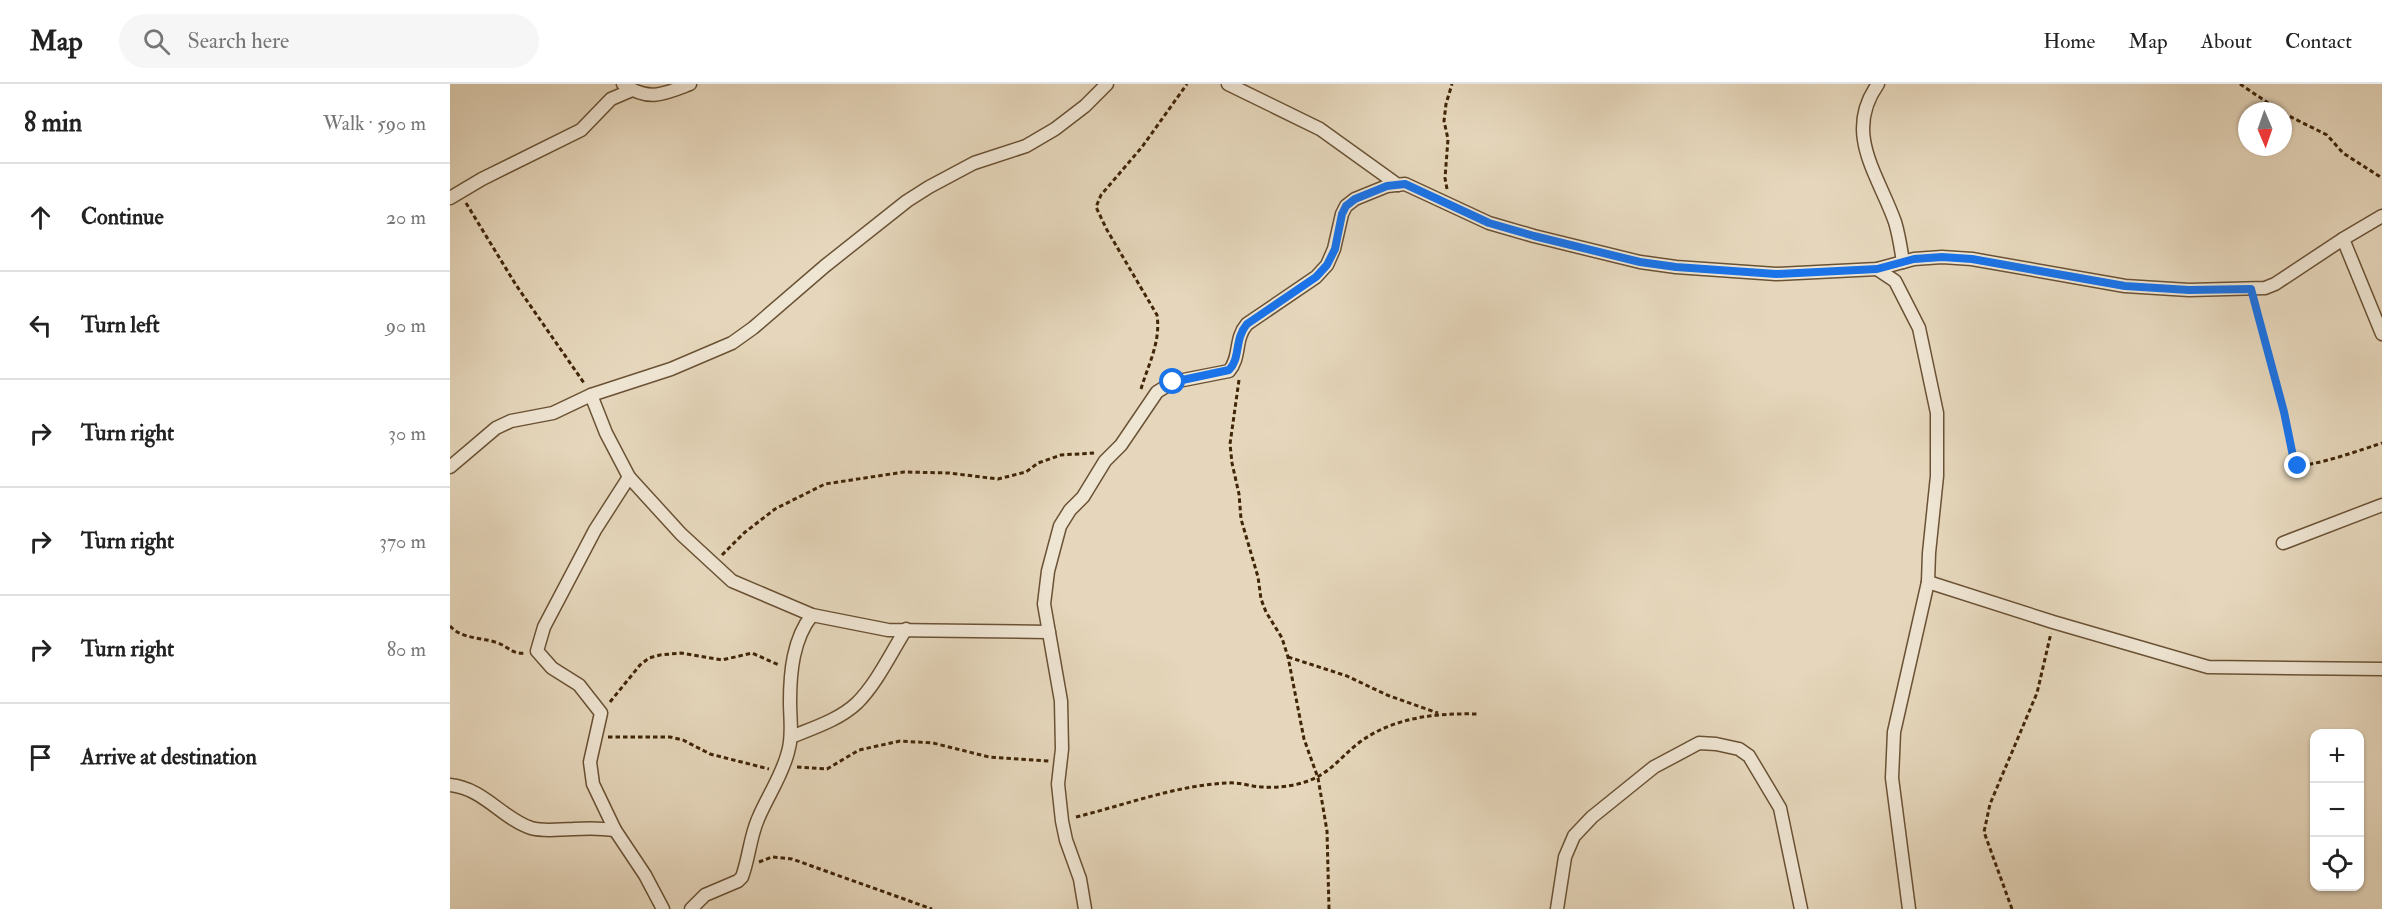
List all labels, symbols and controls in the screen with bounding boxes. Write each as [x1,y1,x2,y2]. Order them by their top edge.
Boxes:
search box [119,14,539,68]
text: Map [30,24,83,59]
icon: search [140,25,173,58]
text: Search here [188,27,289,55]
text: Home [2043,28,2095,55]
text: Map [2128,28,2168,55]
text: About [2201,28,2252,55]
text: Contact [2285,28,2352,55]
north arrow [2238,102,2292,156]
text: 8 min [24,107,82,139]
text: Walk · 590 m [323,111,426,136]
icon: ahead [24,201,57,234]
text: Continue [81,203,164,231]
text: 20 m [386,205,426,230]
icon: left [24,309,57,342]
text: Turn left [81,311,160,339]
text: 90 m [386,313,426,338]
route start [1159,368,1185,394]
icon: right [24,417,57,450]
text: Turn right [81,419,174,447]
text: 30 m [388,421,426,446]
route end [2284,452,2310,478]
icon: right [24,525,57,558]
text: Turn right [81,527,174,555]
text: 370 m [379,529,426,554]
icon: right [24,633,57,666]
text: Turn right [81,635,174,663]
text: 80 m [387,637,426,662]
map controls [2310,729,2364,891]
button: + [2310,729,2364,783]
icon: arrive [24,741,57,774]
text: Arrive at destination [81,743,257,771]
button: − [2310,783,2364,837]
button: locate [2310,837,2364,891]

